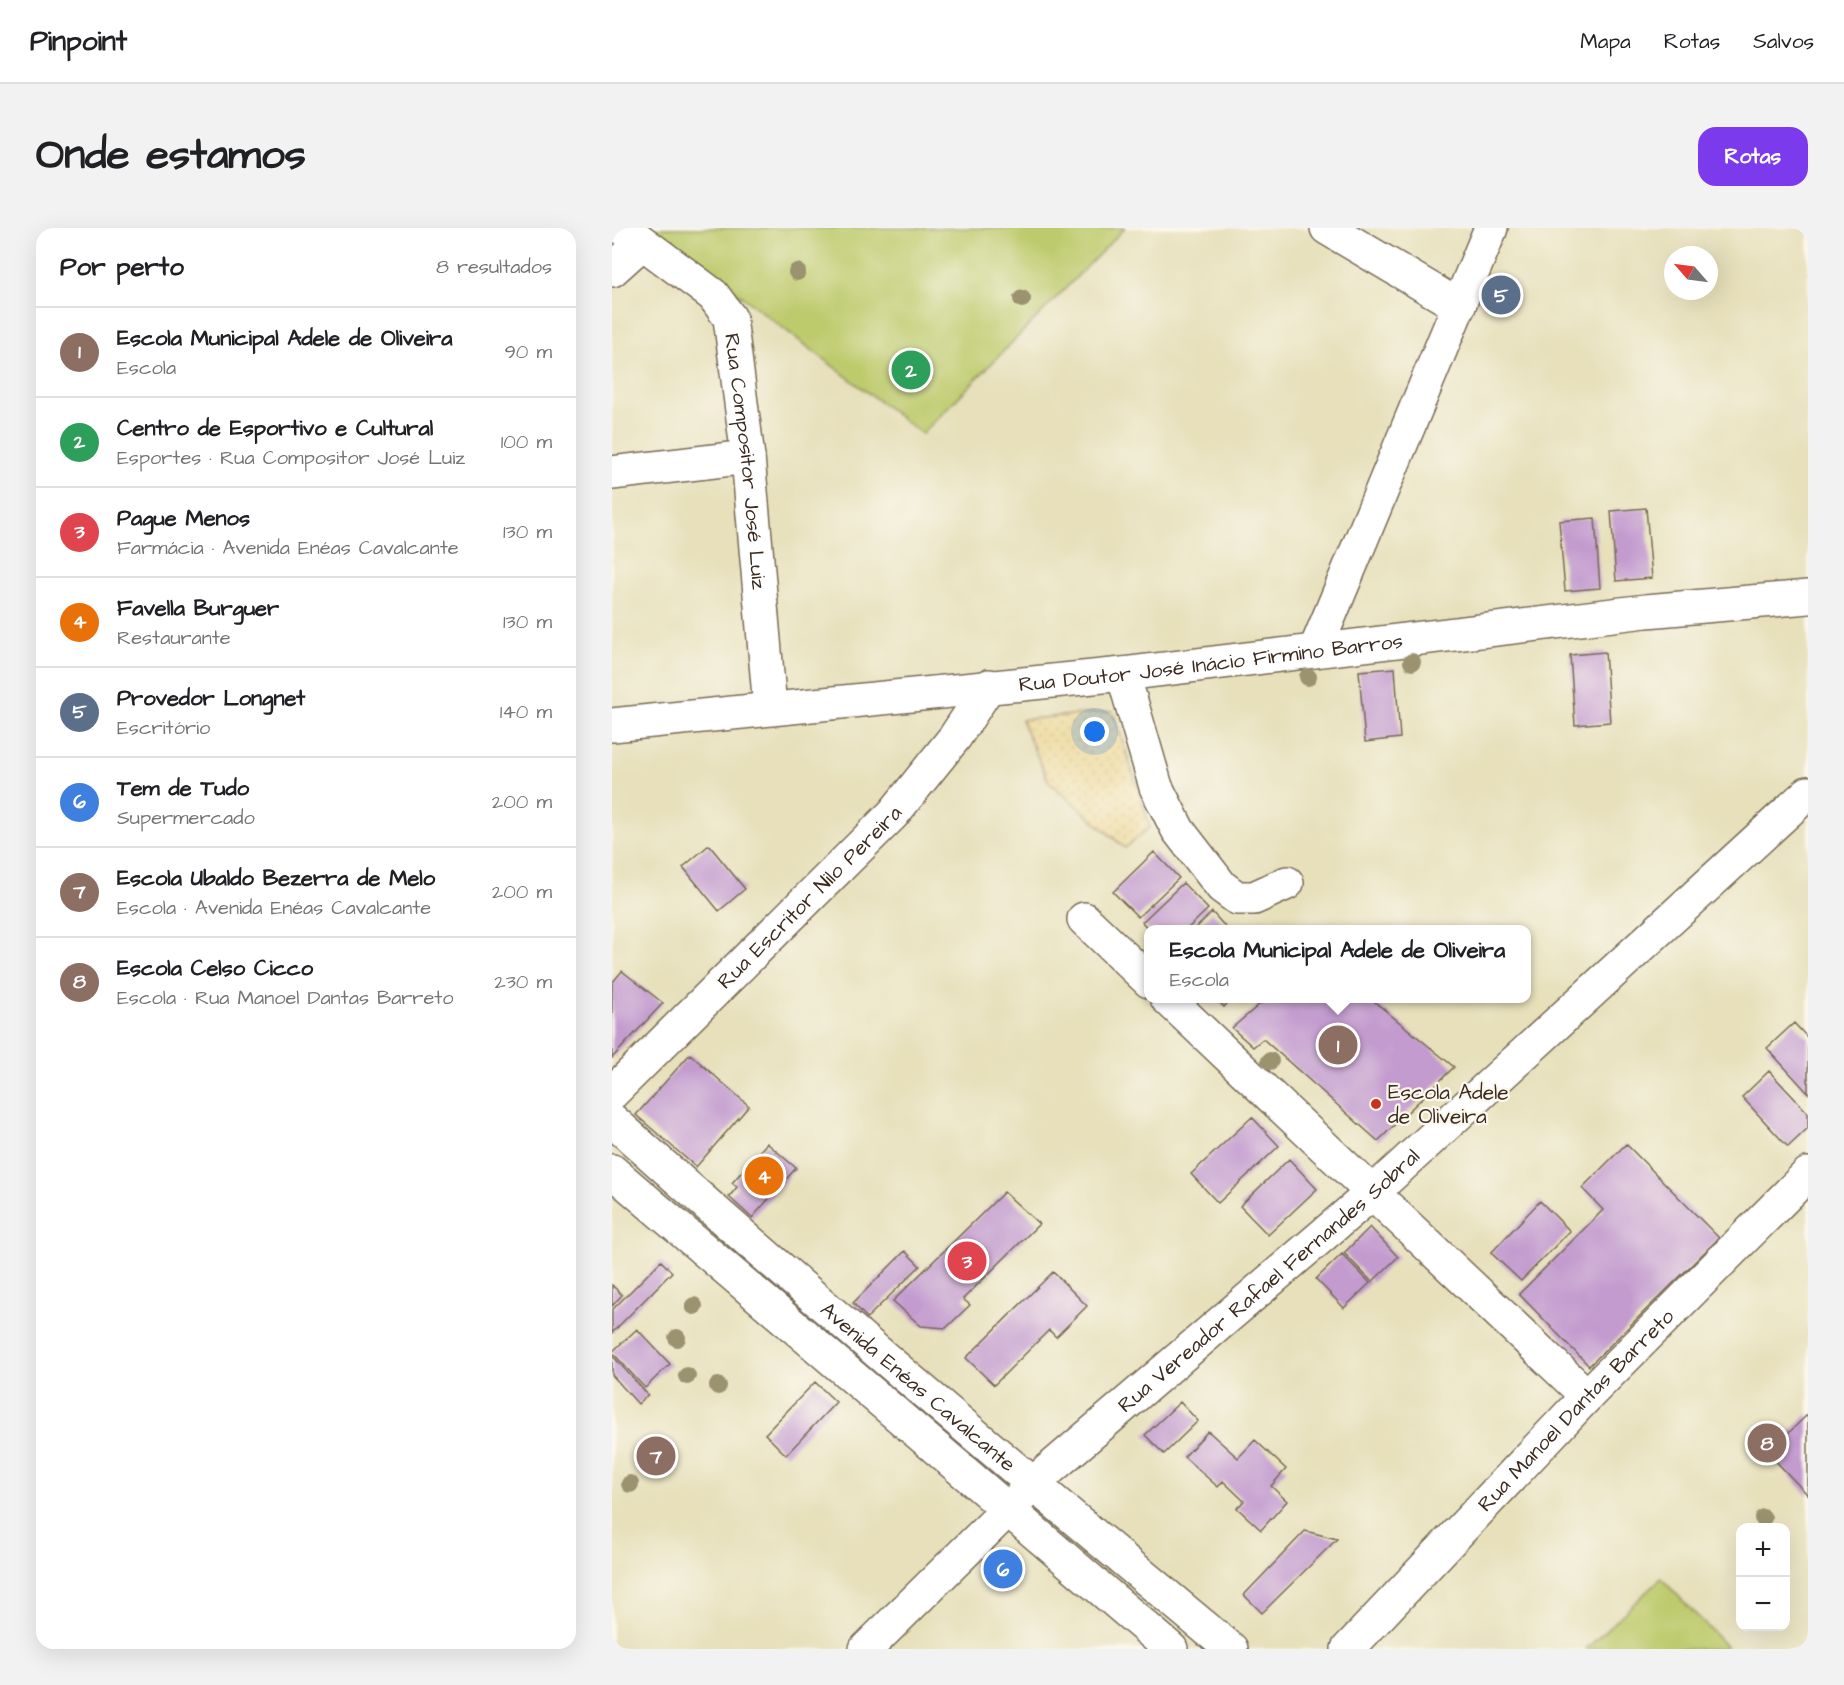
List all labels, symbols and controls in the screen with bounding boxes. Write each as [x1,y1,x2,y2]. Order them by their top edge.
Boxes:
text: Pinpoint [30,22,127,61]
text: Mapa [1580,27,1631,56]
text: Rotas [1664,27,1720,56]
text: Salvos [1753,27,1814,56]
text: Onde estamos [36,127,306,185]
button: Rotas [1698,127,1808,186]
north arrow [1664,246,1718,300]
text: Por perto [60,249,184,285]
text: 8 resultados [436,253,552,281]
pin: 5 [1482,272,1520,318]
text: Escola Municipal Adele de Oliveira [117,323,452,354]
street label: Rua Compositor José Luiz [717,332,774,591]
text: 1 [78,338,81,366]
text: 90 m [504,338,552,366]
pin: 2 [892,348,930,392]
text: Escola [117,354,176,382]
text: Centro de Esportivo e Cultural [117,413,433,444]
text: 2 [74,428,85,456]
text: 100 m [501,428,552,456]
text: Esportes · Rua Compositor José Luiz [117,444,465,472]
text: Pague Menos [117,503,250,534]
text: 3 [74,518,85,546]
text: 130 m [503,518,552,546]
text: Farmácia · Avenida Enéas Cavalcante [117,534,459,562]
text: Favella Burguer [117,593,279,624]
text: 4 [73,608,86,636]
text: 130 m [503,608,552,636]
text: Restaurante [117,624,231,652]
street label: Rua Doutor José Inácio Firmino Barros [1017,626,1404,699]
text: Provedor Longnet [117,683,305,714]
text: 5 [72,698,87,726]
text: 140 m [500,698,552,726]
text: Escritório [117,714,210,742]
your location [1080,717,1109,746]
text: Tem de Tudo [117,773,249,804]
text: 6 [73,788,86,816]
text: 200 m [492,788,552,816]
street label: Rua Escritor Nilo Pereira [711,800,909,996]
text: Supermercado [117,804,255,832]
text: Escola Ubaldo Bezerra de Melo [117,863,435,894]
text: 7 [73,878,86,906]
text: 200 m [492,878,552,906]
text: Escola · Avenida Enéas Cavalcante [117,894,431,922]
popup [1144,925,1531,1003]
text: Escola Municipal Adele de Oliveira [1170,935,1505,966]
text: Escola Celso Cicco [117,953,313,984]
text: Escola [1170,966,1229,994]
text: 8 [73,968,86,996]
text: 230 m [494,968,552,996]
text: Escola · Rua Manoel Dantas Barreto [117,984,454,1012]
pin: 1 [1318,1022,1358,1068]
place label: Escola Adele de Oliveira [1388,1078,1509,1131]
marker: Escola Adele de Oliveira [1369,1097,1383,1111]
street label: Rua Vereador Rafael Fernandes Sobral [1112,1142,1426,1420]
pin: 4 [744,1154,784,1198]
pin: 3 [948,1238,986,1284]
street label: Avenida Enéas Cavalcante [814,1295,1022,1478]
street label: Rua Manoel Dantas Barreto [1471,1302,1681,1518]
pin: 8 [1748,1420,1786,1466]
pin: 7 [636,1434,675,1478]
map controls [1736,1523,1790,1631]
button: + [1736,1523,1790,1577]
pin: 6 [984,1546,1022,1592]
button: − [1736,1577,1790,1631]

